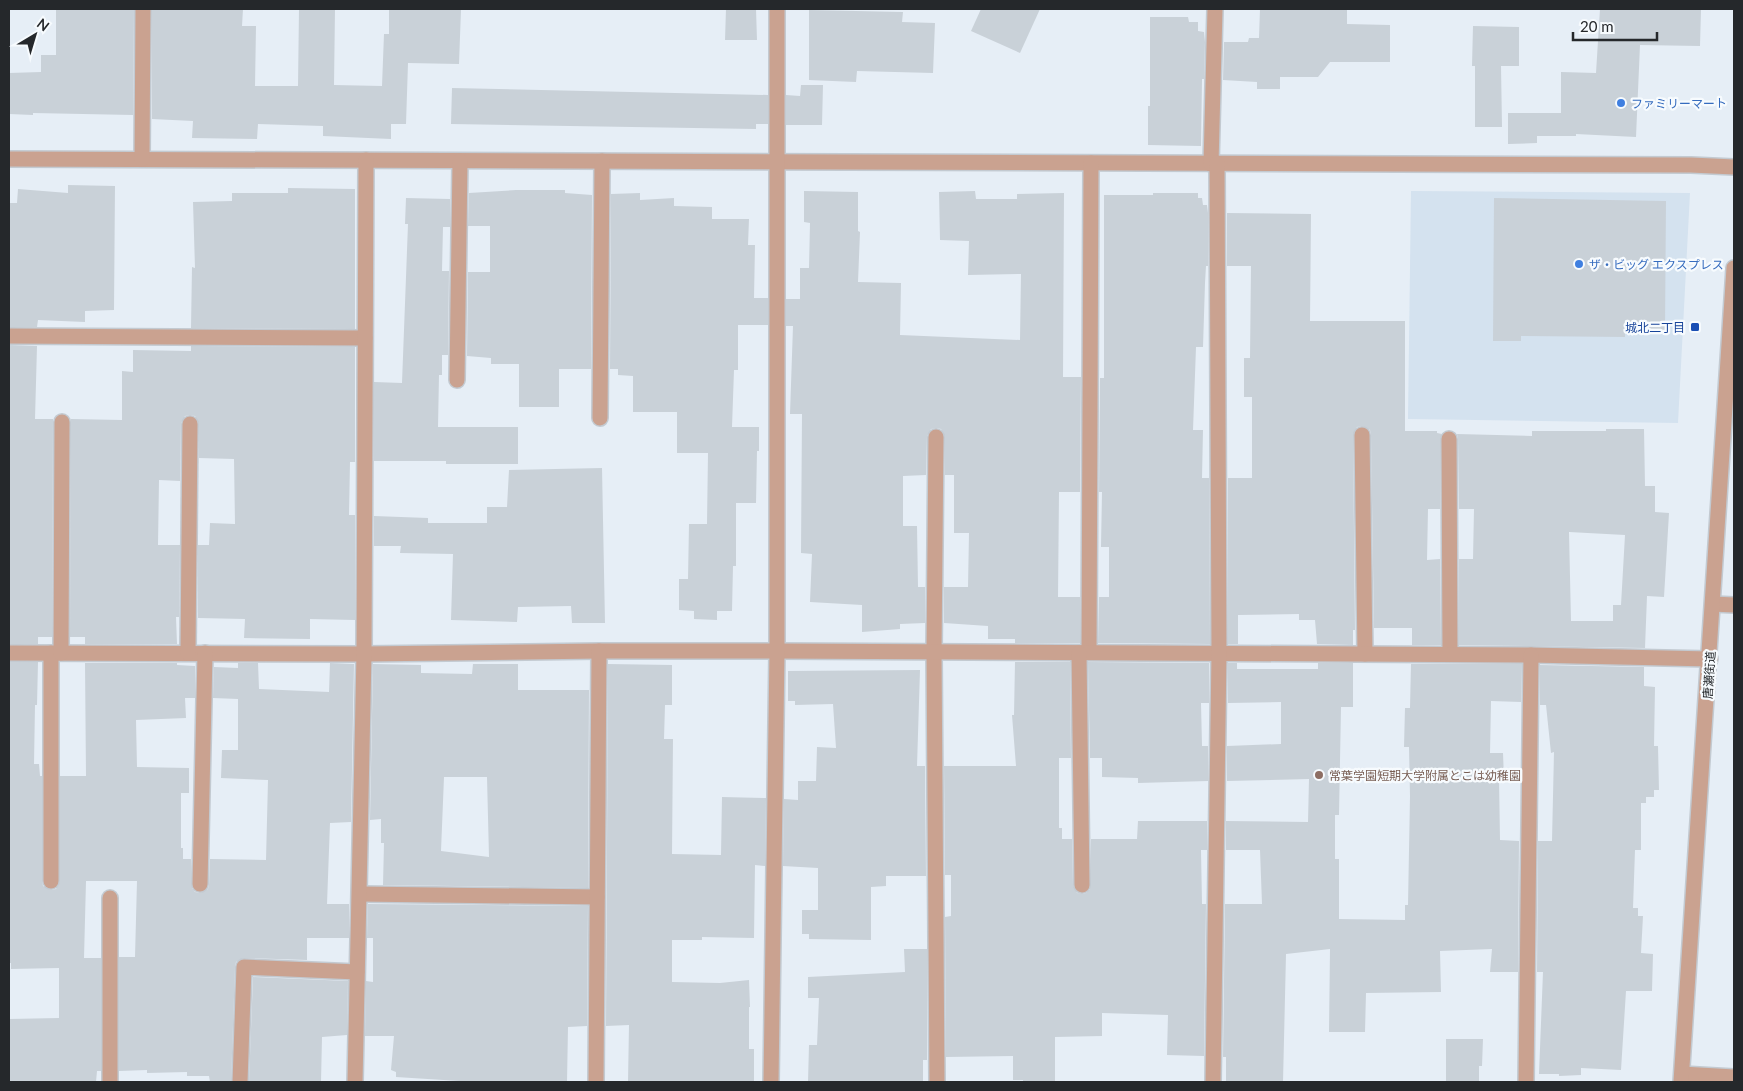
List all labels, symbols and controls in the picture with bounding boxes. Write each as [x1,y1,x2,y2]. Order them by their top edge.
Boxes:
north arrow [10,10,60,60]
scale bar [1573,10,1657,42]
text: N [34,14,53,34]
text: 20 m [1580,17,1614,35]
place label: ファミリーマート [1631,96,1727,111]
marker: ファミリーマート [1615,97,1627,109]
place label: ザ・ビッグ エクスプレス [1589,257,1724,272]
marker: ザ・ビッグ エクスプレス [1573,258,1585,270]
place label: 城北二丁目 [1625,320,1685,335]
marker: 城北二丁目 [1689,321,1701,333]
street label: 唐瀬街道 [1700,651,1718,699]
place label: 常葉学園短期大学附属とこは幼稚園 [1329,768,1521,783]
marker: 常葉学園短期大学附属とこは幼稚園 [1313,769,1325,781]

